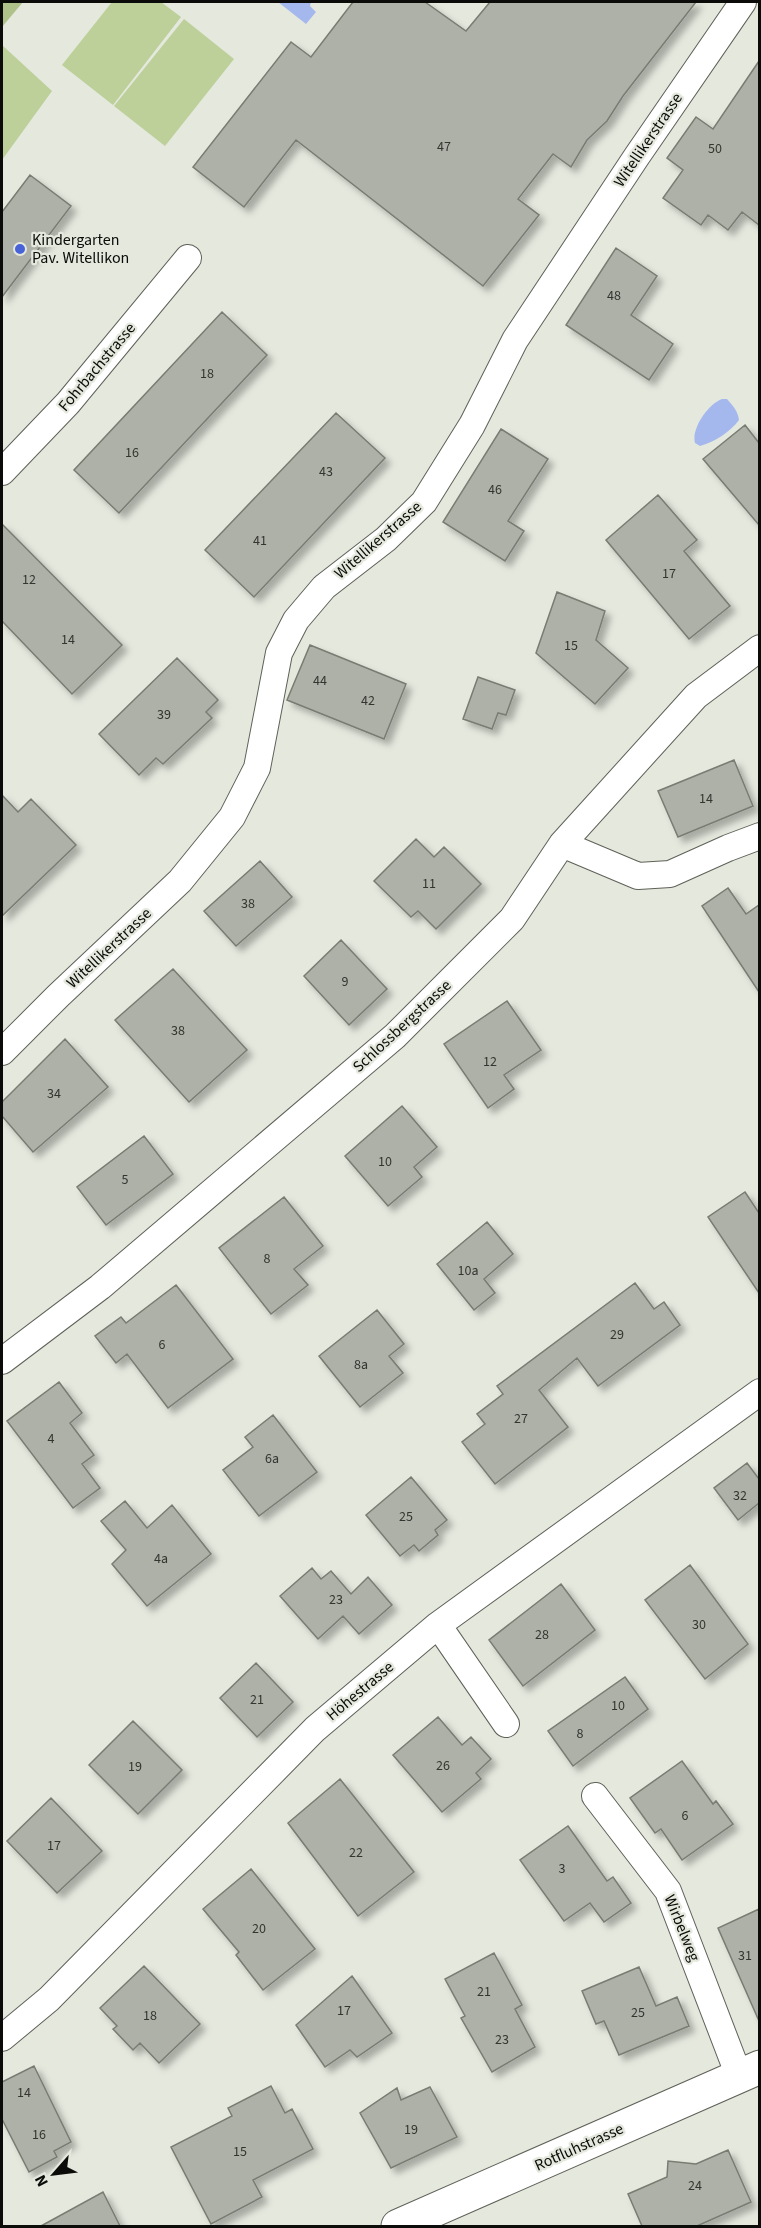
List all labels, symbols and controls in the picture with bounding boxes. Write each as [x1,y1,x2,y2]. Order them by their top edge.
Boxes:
street label: Witellikerstrasse [608,89,688,191]
house number: 47 [437,137,451,157]
house number: 50 [708,139,722,159]
place label: Kindergarten Pav. Witellikon [32,229,129,269]
marker: Kindergarten Pav. Witellikon [13,242,27,256]
house number: 48 [607,286,621,306]
street label: Fohrbachstrasse [53,318,141,416]
house number: 18 [200,364,214,384]
house number: 16 [125,443,139,463]
house number: 43 [319,462,333,482]
house number: 46 [488,480,502,500]
street label: Witellikerstrasse [330,496,426,584]
house number: 41 [253,531,267,551]
house number: 17 [662,564,676,584]
house number: 12 [22,570,36,590]
house number: 14 [61,630,75,650]
house number: 15 [564,636,578,656]
house number: 44 [313,671,327,691]
house number: 42 [361,691,375,711]
house number: 39 [157,705,171,725]
house number: 14 [699,789,713,809]
house number: 11 [422,874,436,894]
house number: 38 [241,894,255,914]
street label: Witellikerstrasse [62,903,156,993]
house number: 9 [342,972,349,992]
street label: Schlossbergstrasse [348,975,456,1077]
house number: 38 [171,1021,185,1041]
house number: 12 [483,1052,497,1072]
house number: 34 [47,1084,61,1104]
house number: 10 [378,1152,392,1172]
house number: 5 [122,1170,129,1190]
house number: 8 [264,1249,271,1269]
house number: 10a [458,1261,478,1281]
house number: 29 [610,1325,624,1345]
house number: 6 [159,1335,166,1355]
house number: 8a [354,1355,368,1375]
house number: 27 [514,1409,528,1429]
house number: 4 [48,1429,55,1449]
house number: 6a [265,1449,279,1469]
house number: 32 [733,1486,747,1506]
house number: 25 [399,1507,413,1527]
house number: 4a [154,1549,168,1569]
house number: 23 [329,1590,343,1610]
house number: 30 [692,1615,706,1635]
house number: 28 [535,1625,549,1645]
street label: Höhestrasse [321,1656,399,1726]
house number: 21 [250,1690,264,1710]
house number: 10 [611,1696,625,1716]
house number: 8 [577,1724,584,1744]
house number: 26 [436,1756,450,1776]
house number: 19 [128,1757,142,1777]
house number: 6 [682,1806,689,1826]
house number: 17 [47,1836,61,1856]
house number: 22 [349,1843,363,1863]
house number: 3 [559,1859,566,1879]
street label: Wirbelweg [659,1891,705,1965]
house number: 20 [252,1919,266,1939]
house number: 31 [738,1946,752,1966]
house number: 21 [477,1982,491,2002]
house number: 17 [337,2001,351,2021]
house number: 25 [631,2003,645,2023]
house number: 18 [143,2006,157,2026]
house number: 23 [495,2030,509,2050]
house number: 14 [17,2083,31,2103]
street label: Rotfluhstrasse [531,2118,627,2176]
house number: 19 [404,2120,418,2140]
house number: 16 [32,2125,46,2145]
house number: 15 [233,2142,247,2162]
north arrow [24,2144,84,2204]
text: N [29,2171,54,2190]
house number: 24 [688,2176,702,2196]

